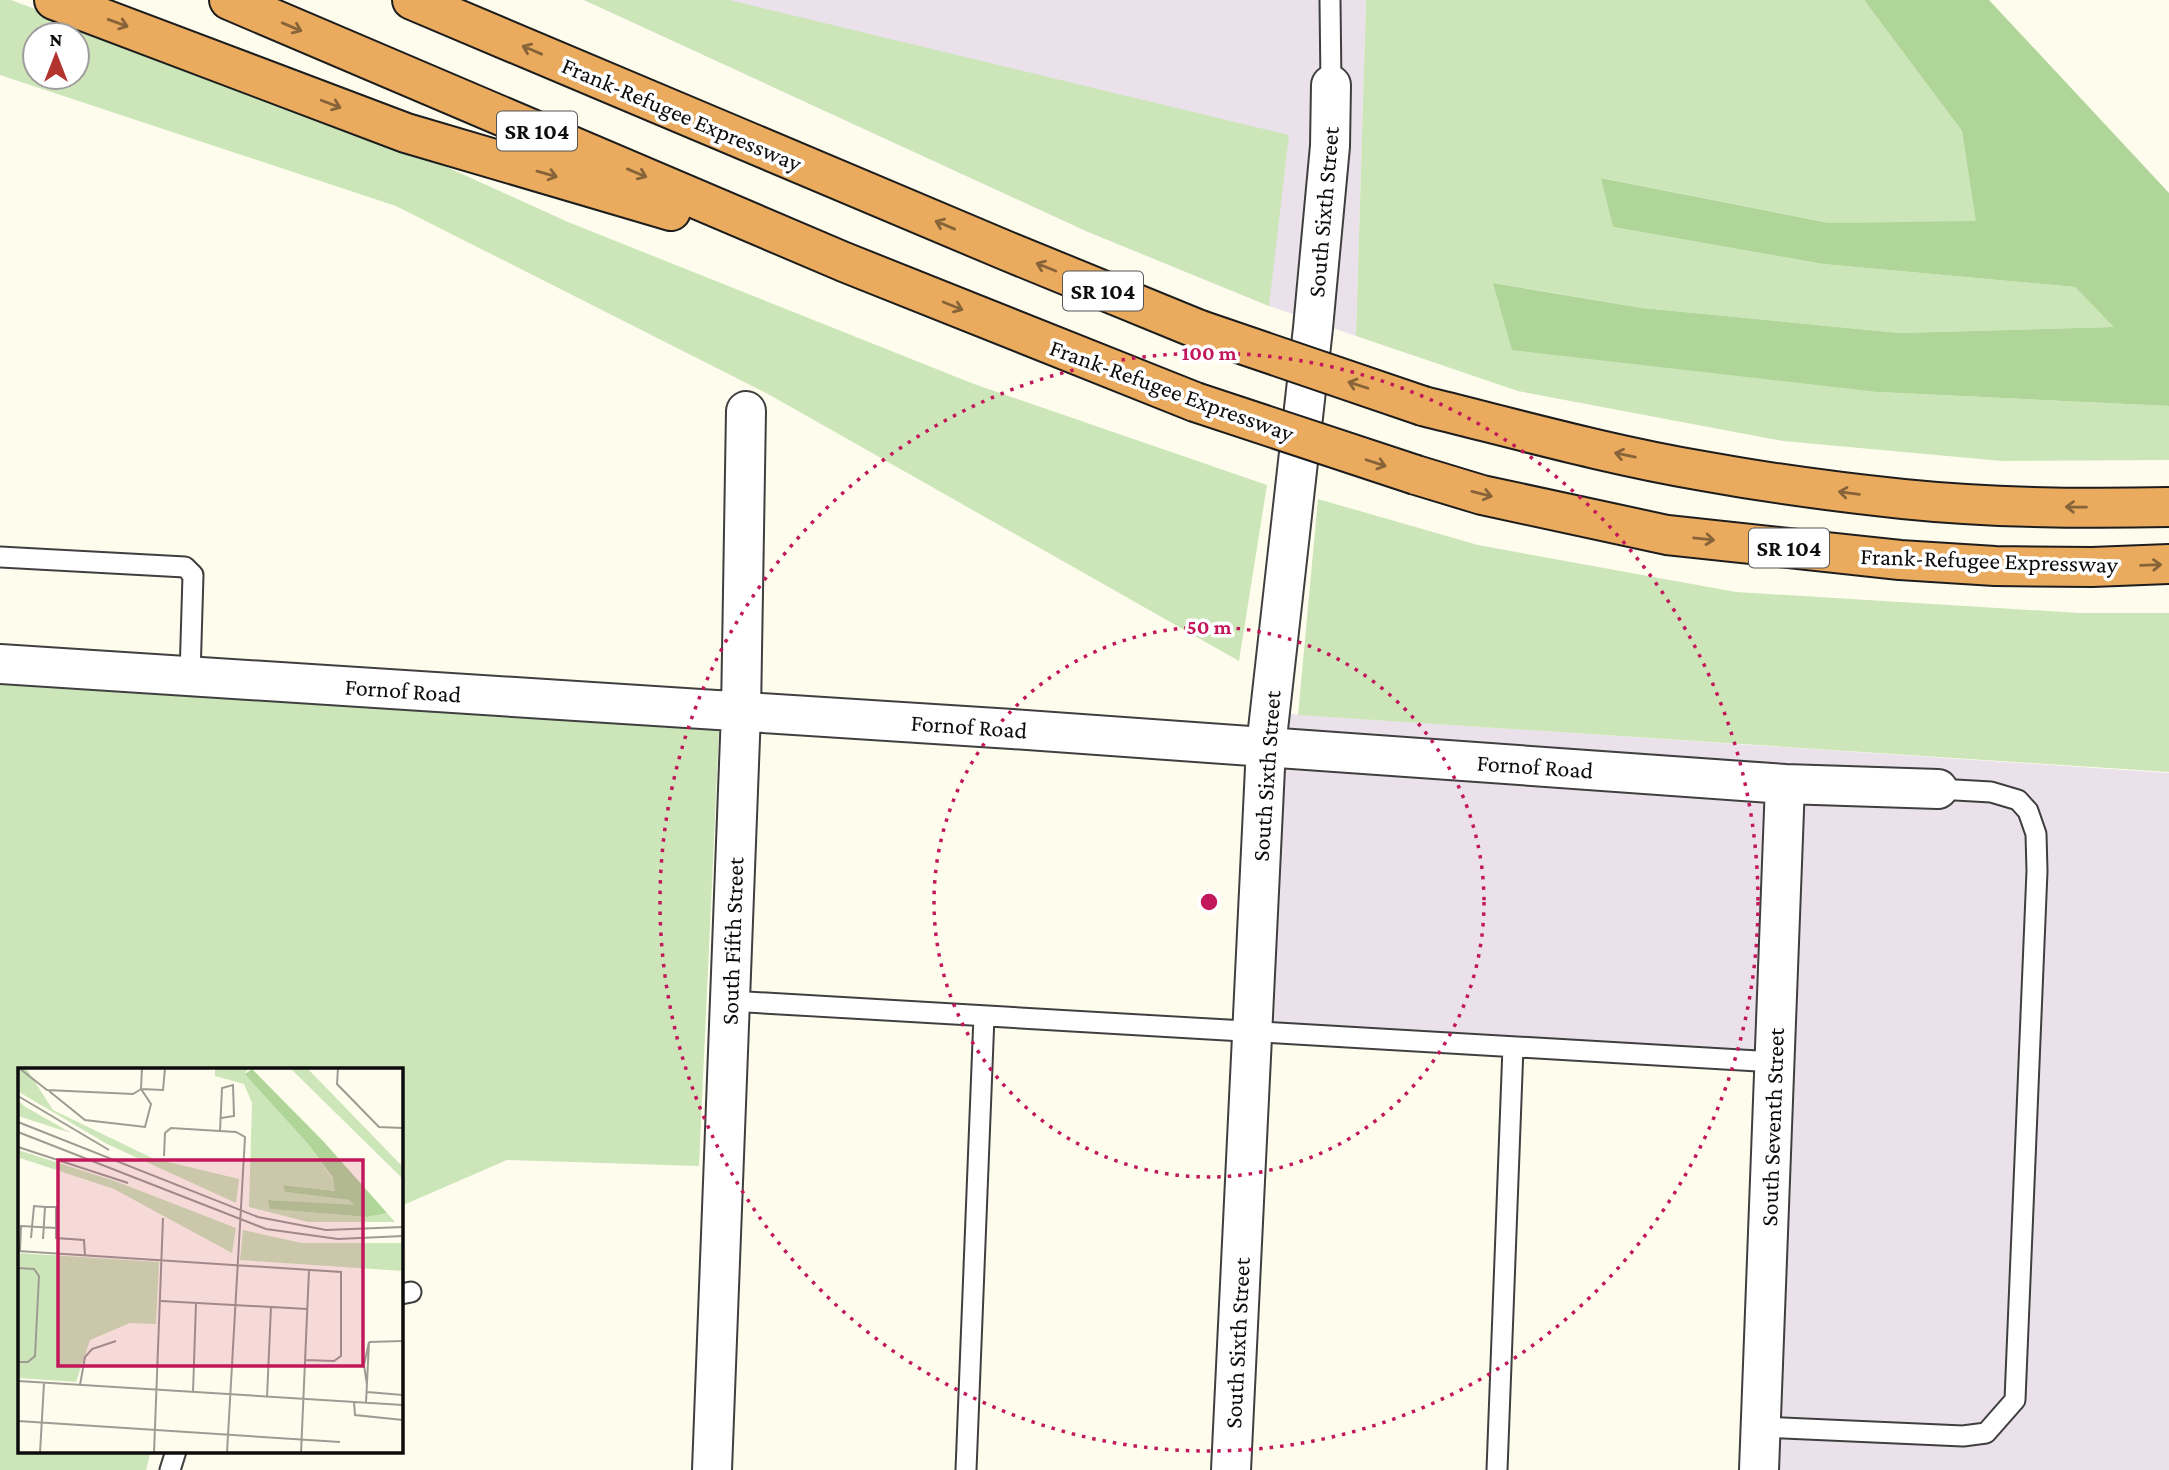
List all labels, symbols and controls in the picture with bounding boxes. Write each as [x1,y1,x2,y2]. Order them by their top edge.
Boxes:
one-way arrow [106,18,128,30]
north arrow [21,21,91,91]
one-way arrow [281,21,302,34]
text: N [50,29,63,50]
one-way arrow [522,43,543,56]
street label: Frank-Refugee Expressway [558,51,807,177]
one-way arrow [319,99,341,111]
road number: SR 104 [497,112,577,150]
street label: South Sixth Street [1302,124,1344,299]
one-way arrow [625,168,647,181]
one-way arrow [535,169,557,182]
one-way arrow [934,218,956,231]
one-way arrow [1035,260,1057,273]
road number: SR 104 [1063,272,1143,310]
one-way arrow [941,300,963,313]
street label: Frank-Refugee Expressway [1046,333,1299,447]
text: 100 m [1181,341,1237,365]
one-way arrow [1347,377,1369,390]
one-way arrow [1614,448,1637,462]
one-way arrow [1365,457,1387,470]
one-way arrow [1839,486,1861,499]
one-way arrow [1470,488,1492,501]
one-way arrow [2065,500,2088,514]
road number: SR 104 [1749,528,1829,568]
one-way arrow [1693,533,1715,546]
street label: Frank-Refugee Expressway [1860,542,2119,578]
one-way arrow [2139,558,2162,572]
text: 50 m [1187,615,1232,639]
street label: Fornof Road [344,672,463,708]
street label: South Sixth Street [1247,689,1286,862]
street label: Fornof Road [910,708,1029,744]
street label: Fornof Road [1476,748,1595,784]
street label: South Fifth Street [716,856,748,1025]
centre of rings [1197,890,1221,914]
street label: South Seventh Street [1755,1026,1789,1227]
inset map [18,1068,402,1452]
street label: South Sixth Street [1219,1256,1255,1429]

